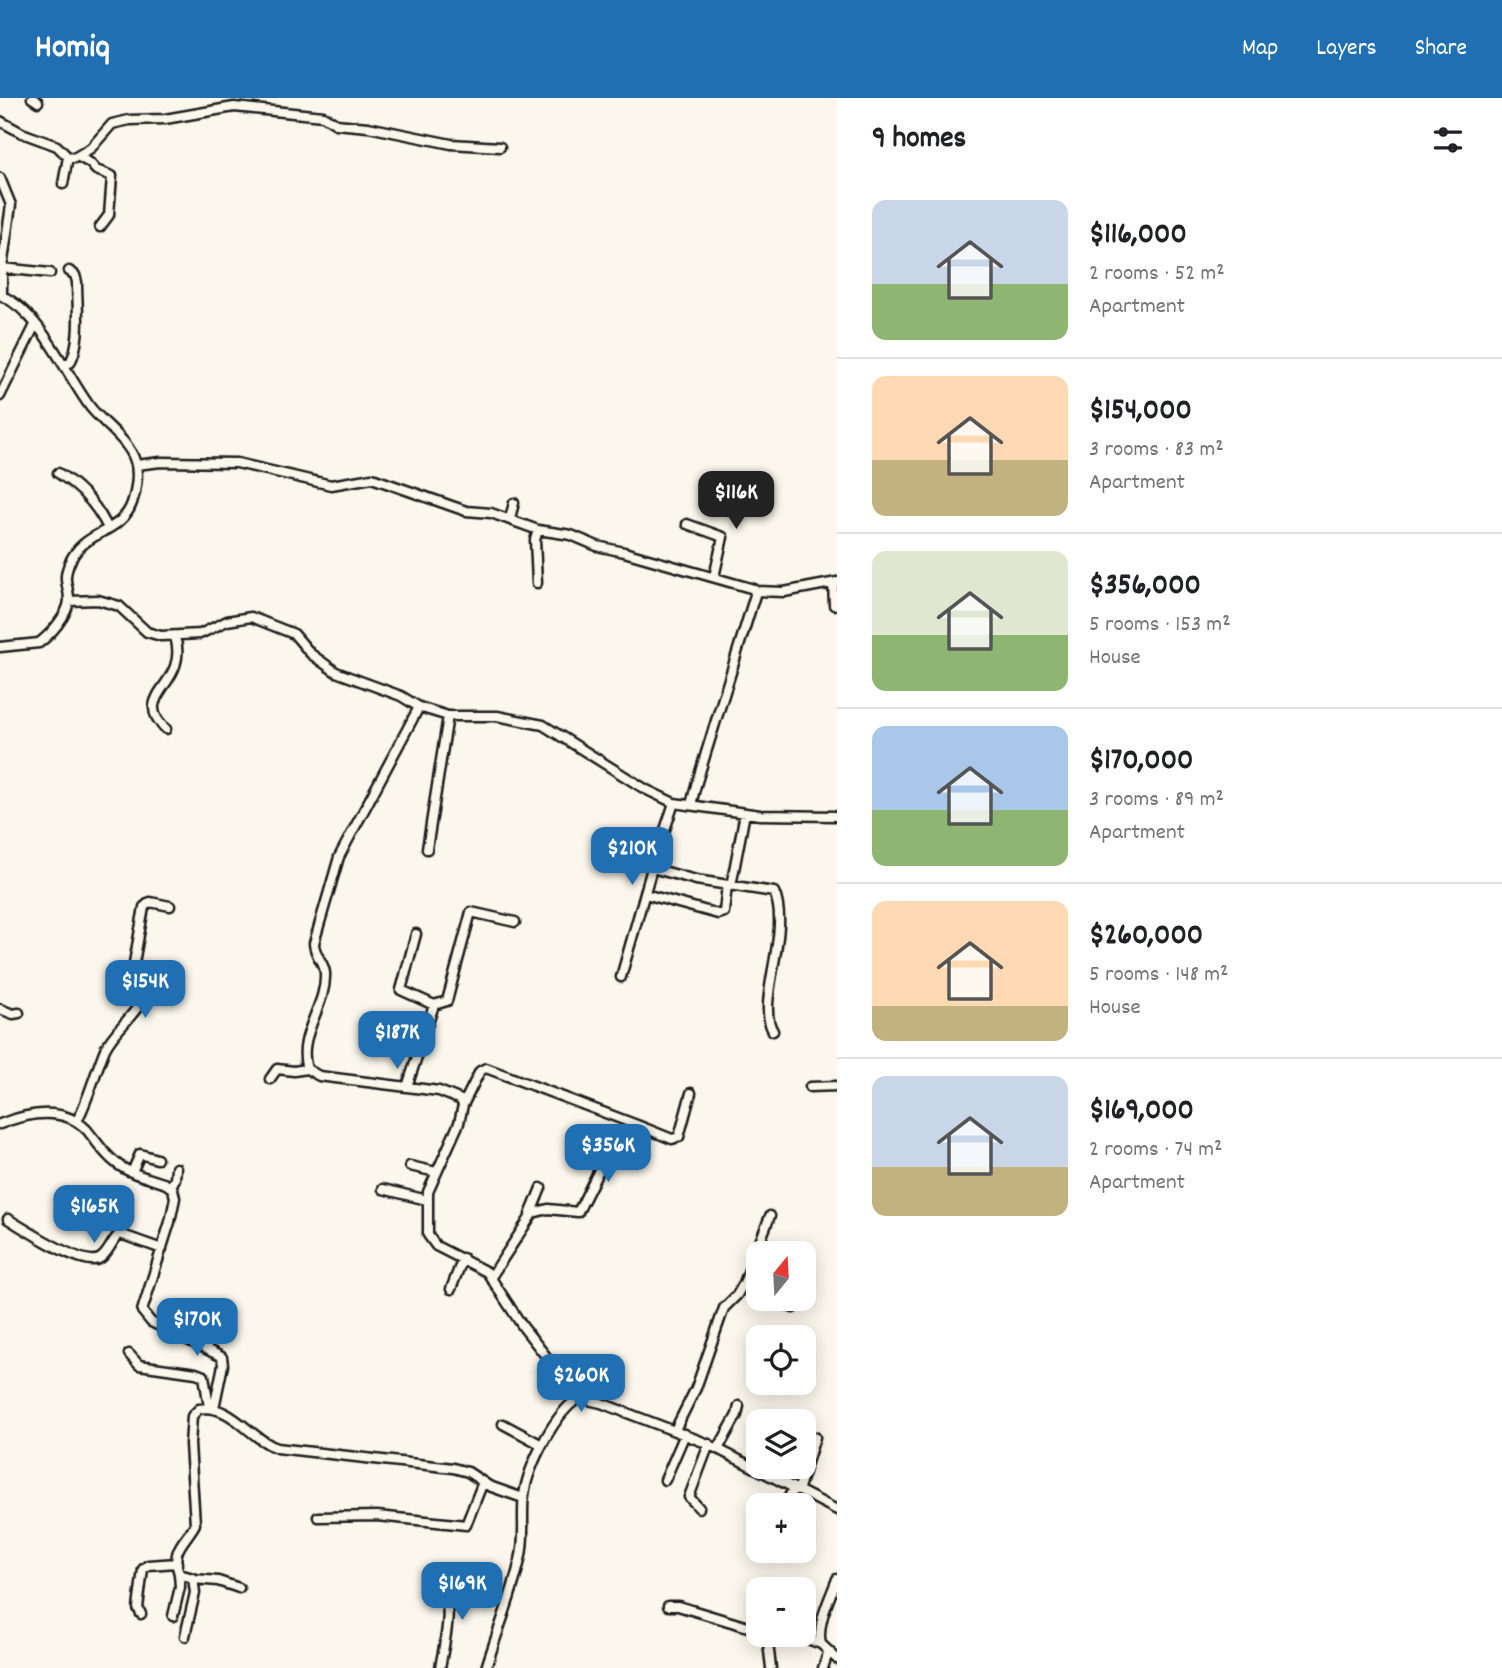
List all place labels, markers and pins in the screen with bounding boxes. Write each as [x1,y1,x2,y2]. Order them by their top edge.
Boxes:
pin: $116K [687,472,785,531]
pin: $210K [583,828,681,887]
pin: $154K [96,960,194,1020]
pin: $187K [348,1012,446,1071]
pin: $356K [559,1124,657,1184]
pin: $165K [45,1186,143,1245]
pin: $170K [148,1298,246,1358]
pin: $260K [532,1354,630,1414]
pin: $169K [413,1562,511,1622]

